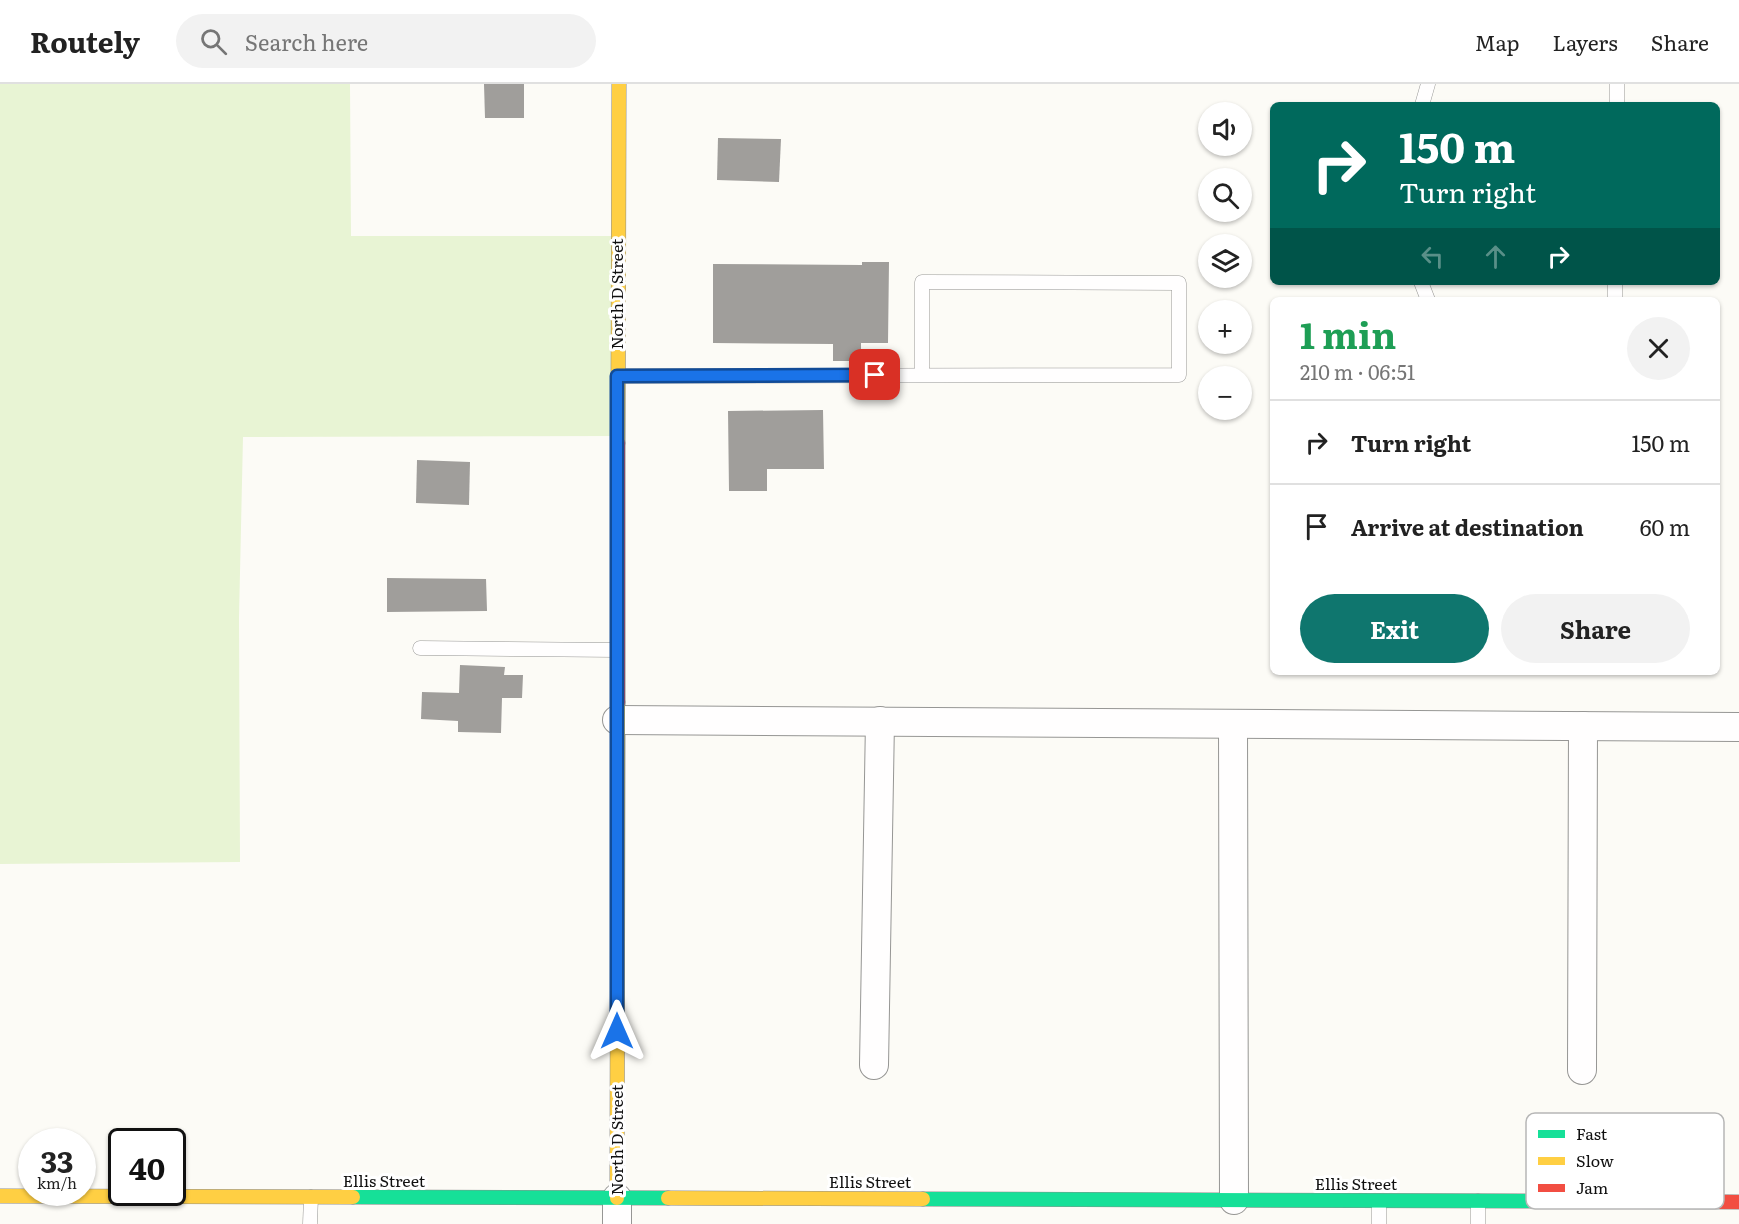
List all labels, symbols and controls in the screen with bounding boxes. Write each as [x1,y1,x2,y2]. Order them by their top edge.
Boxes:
search box [176,14,596,68]
text: Routely [30,20,140,62]
icon: search [197,25,230,58]
text: Search here [245,25,368,58]
text: Map [1475,26,1520,57]
text: Layers [1553,26,1618,57]
text: Share [1651,26,1709,57]
map controls [1198,102,1252,420]
button: sound [1198,102,1252,156]
text: 150 m [1399,114,1515,176]
icon: right [1300,126,1378,204]
button: search [1198,168,1252,222]
text: Turn right [1399,171,1536,211]
button: layers [1198,234,1252,288]
street label: North D Street [604,238,628,349]
icon: left [1416,240,1449,273]
icon: ahead [1479,240,1512,273]
icon: right [1542,240,1575,273]
button: + [1198,300,1252,354]
text: 1 min [1300,307,1396,360]
button: close [1627,317,1690,380]
pin [849,349,900,400]
text: 210 m · 06:51 [1300,356,1415,386]
icon: arrive [858,358,891,391]
button: − [1198,366,1252,420]
icon: right [1300,426,1333,459]
text: Turn right [1351,426,1471,459]
text: 150 m [1631,426,1690,459]
icon: arrive [1300,510,1333,543]
text: Arrive at destination [1351,510,1584,543]
text: 60 m [1640,510,1690,543]
button: Exit [1300,594,1489,663]
button: Share [1501,594,1690,663]
position arrow [585,999,649,1063]
street label: North D Street [604,1084,628,1195]
legend [1526,1113,1724,1209]
text: Fast [1576,1121,1608,1145]
speed limit sign: 40 [108,1128,186,1206]
text: 33 [41,1138,73,1182]
text: Slow [1576,1148,1614,1172]
street label: Ellis Street [343,1168,426,1192]
street label: Ellis Street [829,1169,912,1193]
text: km/h [37,1171,77,1194]
street label: Ellis Street [1315,1171,1398,1195]
text: Jam [1576,1175,1609,1199]

